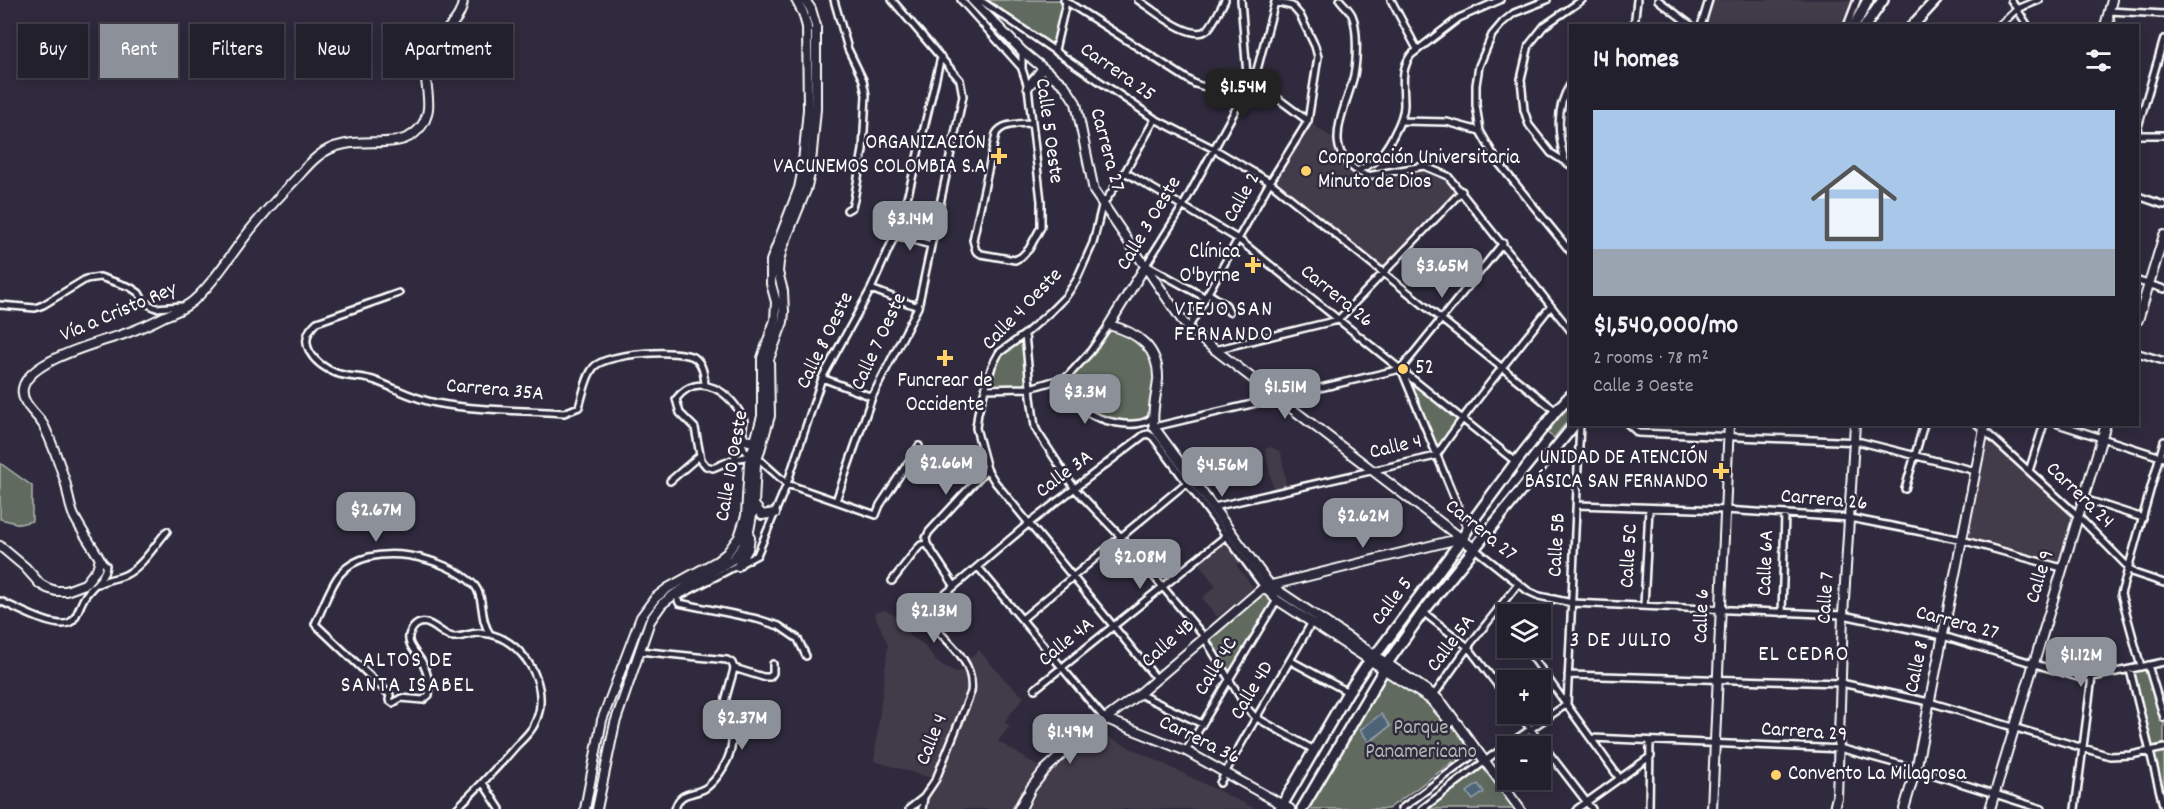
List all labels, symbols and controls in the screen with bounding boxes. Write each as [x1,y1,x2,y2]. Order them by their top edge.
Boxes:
chip: Buy [18,24,88,78]
chip: Rent [100,24,178,78]
chip: Filters [190,24,284,78]
chip: New [296,24,371,78]
chip: Apartment [383,24,513,78]
street label: Carrera 25 [1073,36,1161,110]
text: 14 homes [1593,42,1679,79]
icon: filters [2082,44,2115,77]
pin: $1.54M [1194,69,1292,120]
text: $1.54M [1219,74,1267,102]
street label: Calle 5 Oeste [1026,76,1070,186]
street label: Carrera 27 [1081,105,1131,195]
place label: ORGANIZACIÓN VACUNEMOS COLOMBIA S.A [773,129,986,183]
place label: Corporación Universitaria Minuto de Dios [1318,144,1521,198]
marker: ORGANIZACIÓN VACUNEMOS COLOMBIA S.A [990,147,1008,165]
icon: home [1800,149,1908,257]
marker: Corporación Universitaria Minuto de Dios [1299,164,1313,178]
street label: Calle 2 [1217,167,1269,229]
street label: Calle 3 Oeste [1110,171,1190,277]
pin: $3.14M [861,201,959,252]
text: $3.14M [887,206,933,234]
place label: Clínica O'byrne [1179,238,1241,292]
pin: $3.65M [1393,248,1491,299]
text: $3.65M [1415,253,1469,281]
marker: Clínica O'byrne [1244,256,1262,274]
street label: Carrera 26 [1293,258,1379,336]
street label: Calle 4 Oeste [976,262,1070,358]
street label: Vía a Cristo Rey [56,275,182,351]
street label: Calle 8 Oeste [790,287,862,395]
street label: Calle 7 Oeste [844,288,916,396]
district label: VIEJO SAN FERNANDO [1174,295,1274,351]
text: $1,540,000/mo [1593,308,1738,345]
text: 2 rooms · 78 m² [1593,345,1709,373]
marker: Funcrear de Occidente [936,349,954,367]
place label: 52 [1415,354,1434,384]
marker: 52 [1396,362,1410,376]
place label: Funcrear de Occidente [897,367,993,421]
pin: $1.51M [1236,369,1334,420]
street label: Carrera 35A [445,372,545,410]
text: Calle 3 Oeste [1593,373,1694,401]
pin: $3.3M [1043,374,1127,425]
text: $1.51M [1263,374,1307,402]
text: $3.3M [1064,379,1106,407]
street label: Calle 10 Oeste [708,408,758,524]
street label: Calle 4 [1367,427,1425,469]
street label: Calle 3A [1030,443,1100,507]
place label: UNIDAD DE ATENCIÓN BÁSICA SAN FERNANDO [1525,444,1708,498]
pin: $2.66M [897,445,995,496]
pin: $4.56M [1173,447,1271,498]
text: $2.66M [919,450,973,478]
text: $4.56M [1196,452,1248,480]
street label: Carrera 24 [2038,456,2120,536]
marker: UNIDAD DE ATENCIÓN BÁSICA SAN FERNANDO [1712,462,1730,480]
street label: Carrera 26 [1779,482,1869,520]
pin: $2.67M [327,492,425,543]
street label: Carrera 27 [1438,493,1522,569]
text: $2.67M [350,497,402,525]
pin: $2.62M [1314,498,1412,549]
text: $2.62M [1337,503,1389,531]
street label: Calle 5B [1541,512,1575,578]
street label: Calle 5C [1613,523,1647,589]
street label: Calle 6A [1751,529,1783,597]
pin: $2.08M [1091,539,1189,590]
text: $2.08M [1114,544,1166,572]
street label: Calle 9 [2019,547,2063,607]
street label: Calle 5 [1365,571,1421,633]
street label: Calle 7 [1810,571,1844,625]
street label: Calle 6 [1687,588,1719,644]
pin: $2.13M [885,593,983,644]
text: $2.13M [910,598,958,626]
street label: Carrera 27 [1912,599,2002,649]
map controls [1497,604,1551,790]
button: layers [1497,604,1551,658]
street label: Calle 5A [1420,609,1484,679]
street label: Calle 4A [1033,611,1101,675]
street label: Calle 4B [1135,612,1203,676]
district label: 3 DE JULIO [1569,626,1673,657]
street label: Calle 4C [1188,632,1246,702]
pin: $1.12M [2032,637,2130,688]
street label: Calle 8 [1898,638,1938,696]
district label: EL CEDRO [1758,640,1850,671]
text: $1.12M [2060,642,2102,670]
district label: ALTOS DE SANTA ISABEL [341,646,475,702]
street label: Calle 4D [1224,656,1282,726]
button: + [1497,670,1551,724]
pin: $2.37M [693,700,791,751]
text: $2.37M [717,705,767,733]
street label: Carrera 36 [1153,708,1245,774]
street label: Calle 4 [909,710,957,770]
pin: $1.49M [1021,714,1119,765]
park label: Parque Panamericano [1365,714,1477,768]
street label: Carrera 29 [1760,715,1848,751]
text: $1.49M [1046,719,1094,747]
button: − [1497,736,1551,790]
place label: Convento La Milagrosa [1788,760,1967,790]
marker: Convento La Milagrosa [1769,768,1783,782]

